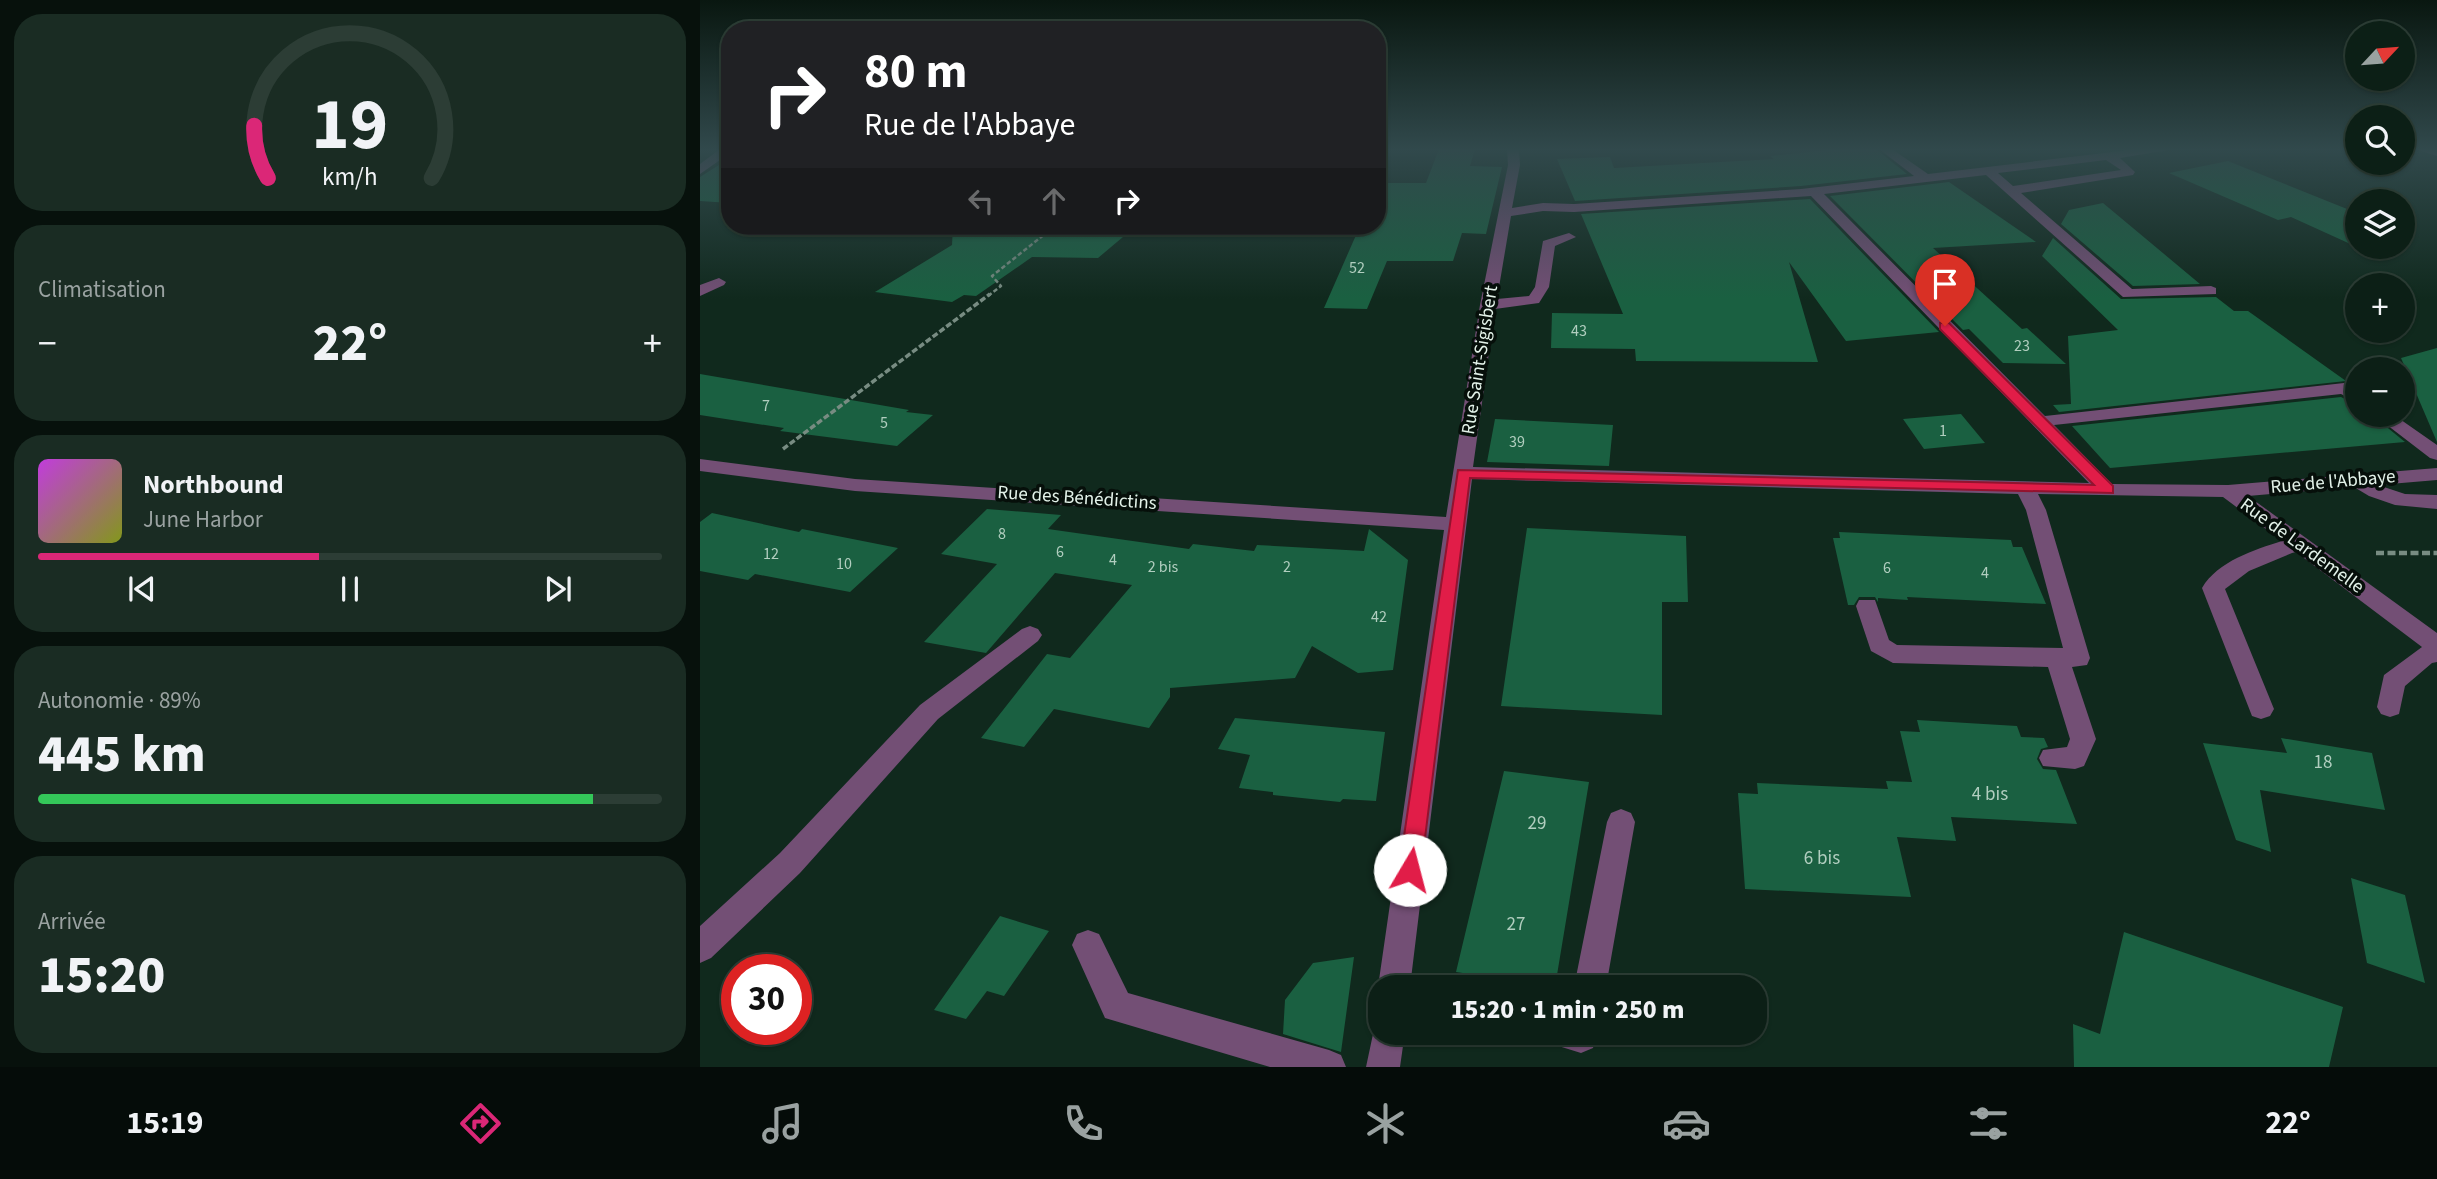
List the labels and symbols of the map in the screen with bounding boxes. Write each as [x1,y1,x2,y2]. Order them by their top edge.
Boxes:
north arrow [2345,21,2415,91]
pin [1915,254,1975,326]
house number: 52 [1349,257,1365,279]
street label: Rue Saint-Sigisbert [1455,283,1505,437]
house number: 43 [1571,320,1587,342]
house number: 23 [2014,335,2030,357]
house number: 7 [762,395,770,417]
house number: 5 [880,412,888,434]
house number: 1 [1939,420,1947,442]
house number: 39 [1509,431,1525,453]
street label: Rue de l'Abbaye [2269,463,2397,501]
street label: Rue des Bénédictins [996,479,1158,517]
street label: Rue de Lardemelle [2234,492,2370,600]
house number: 8 [998,523,1006,545]
house number: 6 [1056,541,1064,563]
house number: 12 [763,543,779,565]
house number: 4 [1109,549,1117,571]
house number: 10 [836,553,852,575]
house number: 2 bis [1148,556,1179,578]
house number: 2 [1283,556,1291,578]
house number: 6 [1883,557,1891,579]
house number: 4 [1981,562,1989,584]
house number: 42 [1371,606,1387,628]
house number: 18 [2314,749,2332,776]
house number: 4 bis [1972,781,2008,808]
house number: 29 [1528,810,1546,837]
position arrow [1373,833,1447,907]
house number: 6 bis [1804,845,1840,872]
house number: 27 [1507,911,1525,938]
speed limit sign: 30 [721,954,812,1045]

